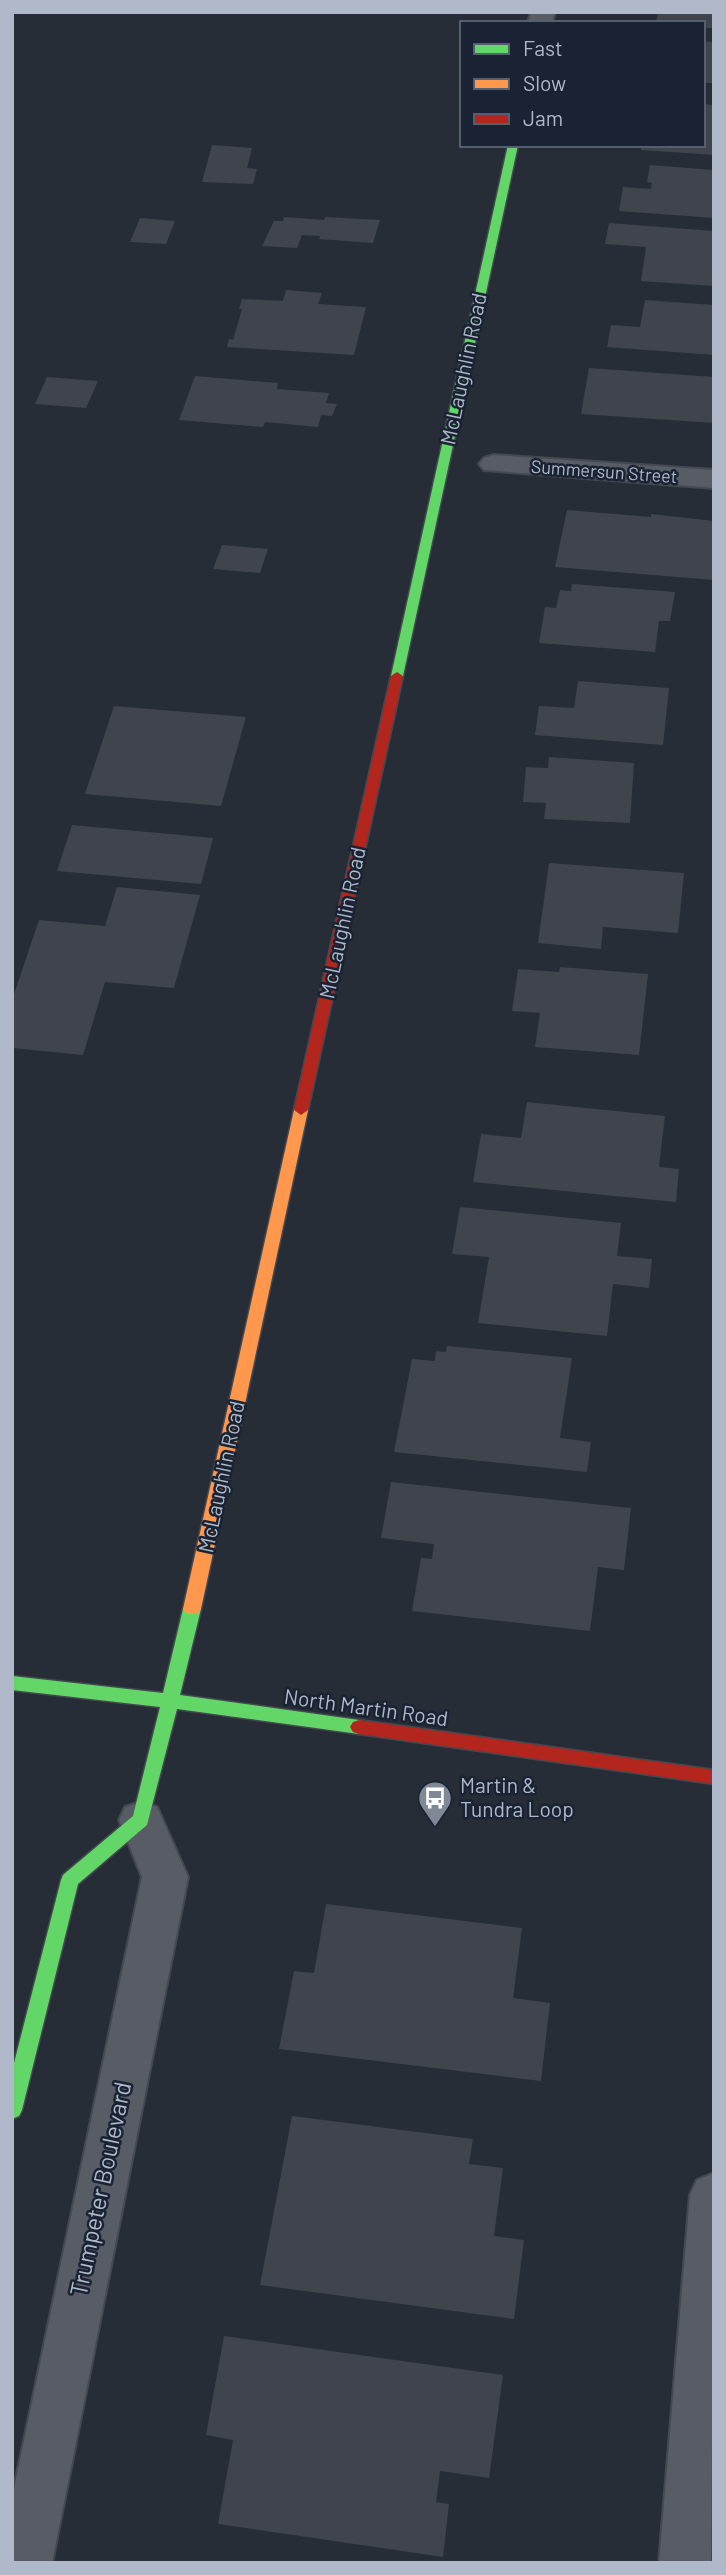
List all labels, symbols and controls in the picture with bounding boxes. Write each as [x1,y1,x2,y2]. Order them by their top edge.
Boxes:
legend [460,21,705,147]
text: Fast [523,35,563,60]
text: Slow [523,70,566,95]
text: Jam [523,105,563,130]
street label: McLaughlin Road [434,291,491,447]
street label: Summersun Street [530,455,678,487]
street label: McLaughlin Road [313,845,370,1001]
street label: McLaughlin Road [192,1399,249,1555]
street label: North Martin Road [283,1683,450,1730]
place label: Martin & Tundra Loop [460,1772,574,1821]
bus stop icon: Martin & Tundra Loop [416,1779,454,1828]
street label: Trumpeter Boulevard [63,2079,136,2298]

